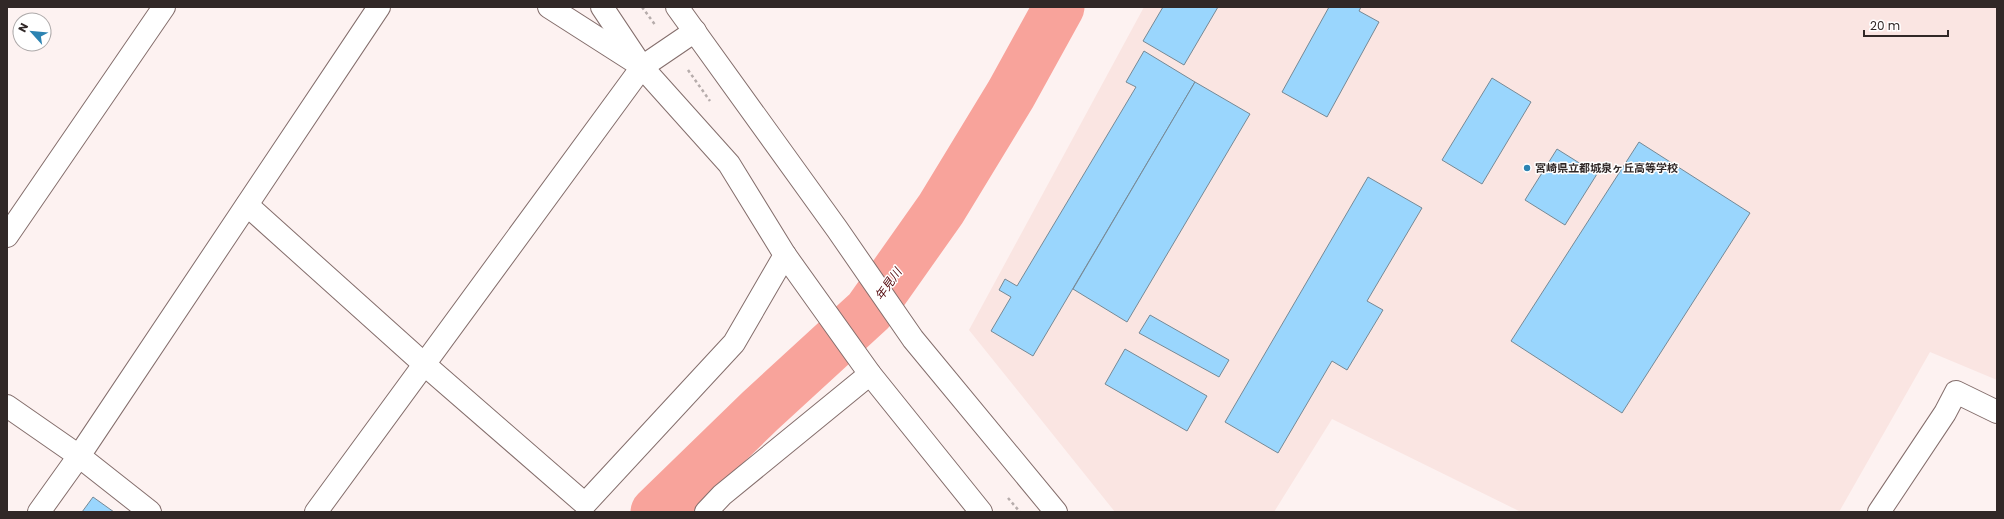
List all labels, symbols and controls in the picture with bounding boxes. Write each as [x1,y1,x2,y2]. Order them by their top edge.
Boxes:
north arrow [12,12,52,52]
scale bar [1864,12,1948,38]
text: 20 m [1870,17,1900,34]
text: N [14,20,32,35]
place label: 宮崎県立都城泉ヶ丘高等学校 [1535,160,1678,176]
marker: 宮崎県立都城泉ヶ丘高等学校 [1522,163,1532,173]
water label: 年見川 [871,263,906,304]

